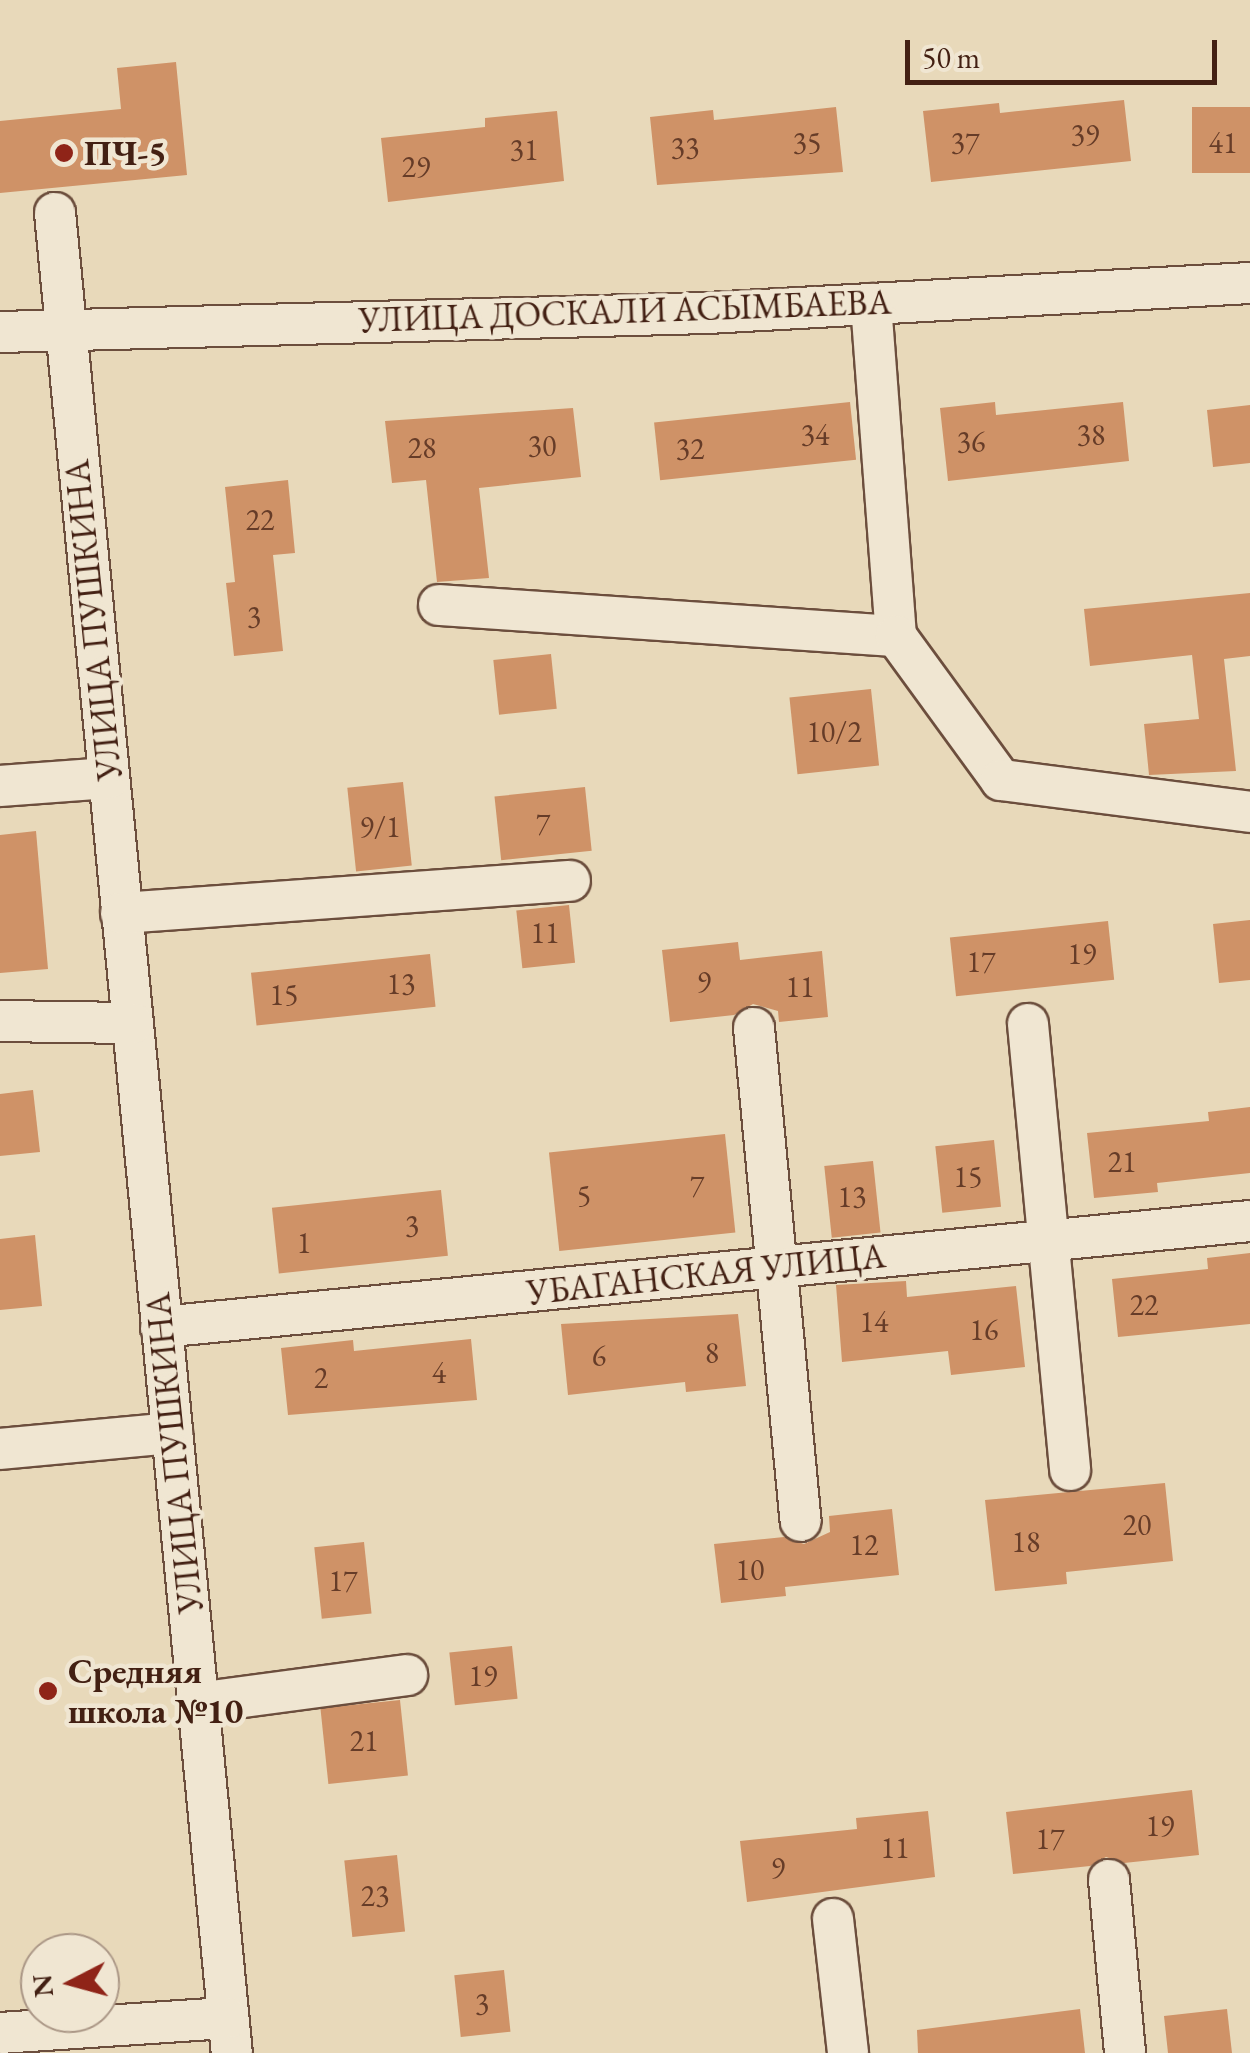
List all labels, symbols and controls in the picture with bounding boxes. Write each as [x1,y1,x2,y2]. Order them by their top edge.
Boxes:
scale bar [910,20,1222,82]
text: 50 m [922,38,980,77]
house number: 39 [1071,117,1099,153]
house number: 35 [793,125,821,161]
house number: 37 [951,125,979,161]
house number: 41 [1209,125,1237,161]
house number: 33 [671,130,699,166]
place label: ПЧ-5 [84,132,167,174]
house number: 31 [510,132,538,168]
marker: ПЧ-5 [53,142,75,164]
house number: 29 [402,149,430,185]
street label: УЛИЦА ДОСКАЛИ АСЫМБАЕВА [358,281,892,341]
house number: 34 [801,417,829,453]
house number: 38 [1077,417,1105,453]
house number: 36 [957,424,985,460]
house number: 30 [528,428,556,464]
house number: 28 [408,430,436,466]
house number: 32 [676,431,704,467]
street label: УЛИЦА ПУШКИНА [55,457,131,783]
house number: 22 [246,502,274,538]
house number: 3 [247,599,261,635]
house number: 10/2 [806,714,862,750]
house number: 7 [536,806,550,842]
house number: 9/1 [360,809,400,845]
house number: 11 [531,915,559,951]
house number: 19 [1068,936,1096,972]
house number: 17 [967,944,995,980]
house number: 9 [697,964,711,1000]
house number: 13 [387,966,415,1002]
house number: 11 [786,969,814,1005]
house number: 15 [270,977,298,1013]
house number: 21 [1108,1144,1136,1180]
house number: 15 [954,1159,982,1195]
house number: 7 [690,1168,704,1204]
house number: 5 [577,1178,591,1214]
house number: 13 [838,1179,866,1215]
house number: 3 [405,1208,419,1244]
house number: 1 [297,1225,311,1261]
street label: УБАГАНСКАЯ УЛИЦА [524,1234,888,1314]
house number: 22 [1130,1287,1158,1323]
street label: УЛИЦА ПУШКИНА [136,1290,212,1616]
house number: 14 [860,1304,888,1340]
house number: 16 [970,1312,998,1348]
house number: 8 [705,1335,719,1371]
house number: 6 [592,1338,606,1374]
house number: 4 [432,1355,446,1391]
house number: 2 [314,1360,328,1396]
house number: 20 [1123,1507,1151,1543]
house number: 18 [1012,1524,1040,1560]
house number: 12 [850,1527,878,1563]
house number: 10 [736,1552,764,1588]
house number: 17 [329,1563,357,1599]
place label: Средняя школа №10 [68,1650,243,1732]
house number: 19 [469,1658,497,1694]
marker: Средняя школа №10 [37,1680,59,1702]
house number: 21 [350,1723,378,1759]
house number: 19 [1146,1808,1174,1844]
house number: 17 [1036,1821,1064,1857]
house number: 11 [881,1830,909,1866]
house number: 9 [771,1850,785,1886]
house number: 23 [361,1878,389,1914]
north arrow [20,1933,120,2033]
text: N [23,1973,61,1999]
house number: 3 [475,1986,489,2022]

